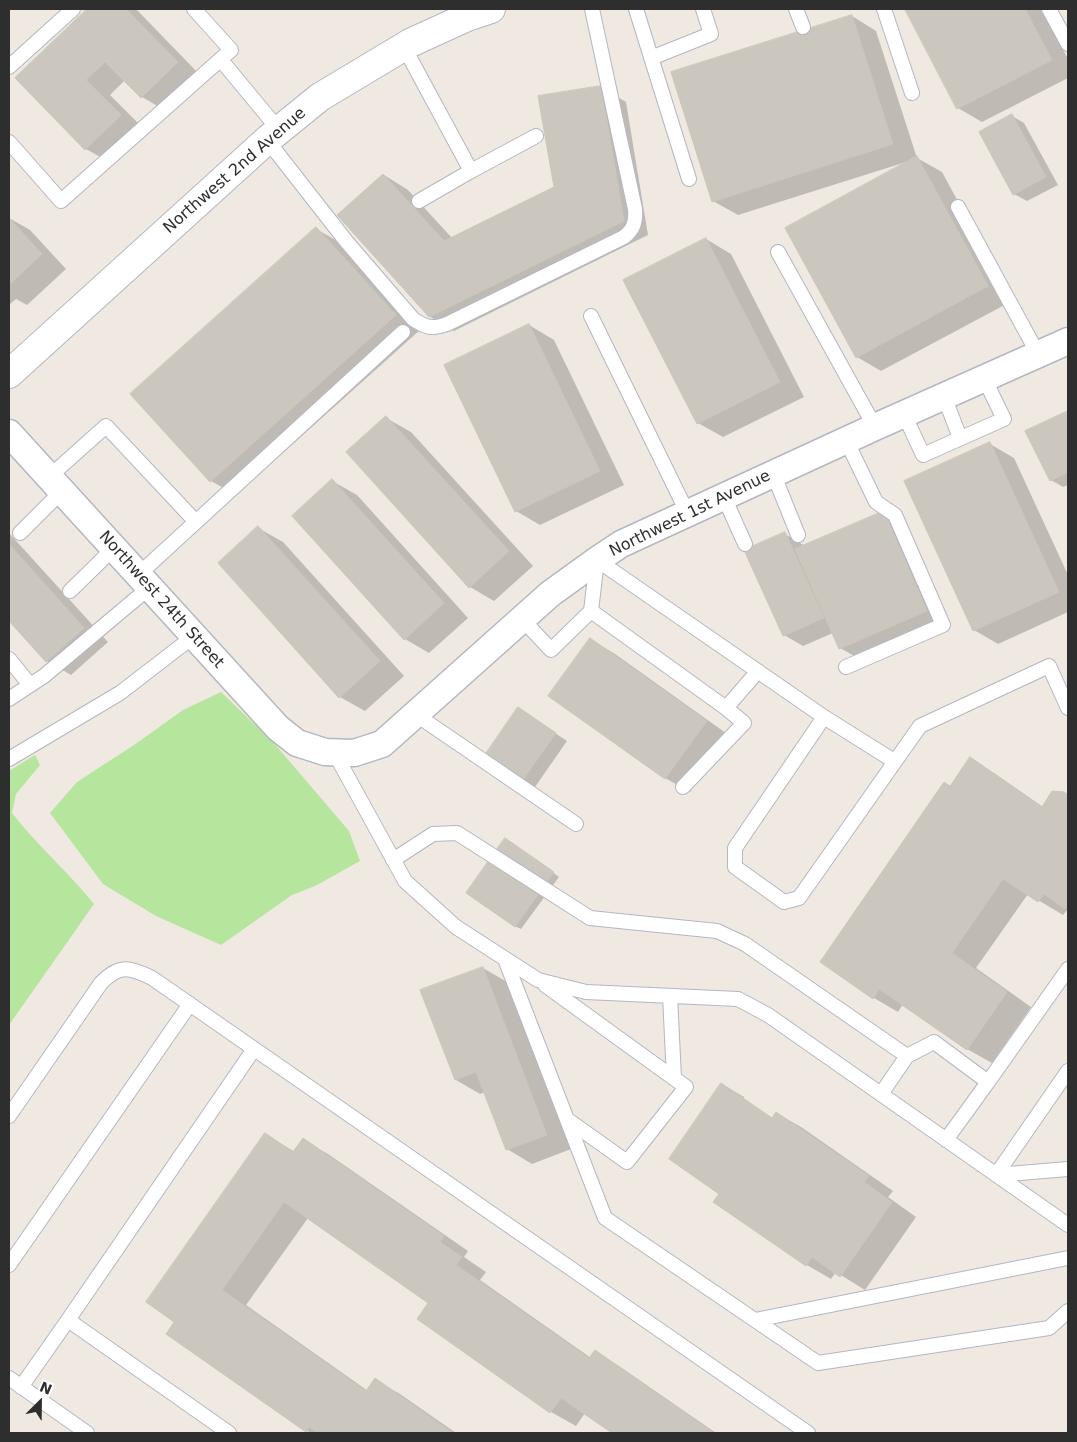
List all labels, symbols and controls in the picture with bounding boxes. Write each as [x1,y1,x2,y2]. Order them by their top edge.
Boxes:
street label: Northwest 2nd Avenue [160,104,310,238]
street label: Northwest 1st Avenue [606,467,774,561]
street label: Northwest 24th Street [94,527,228,673]
north arrow [15,1377,65,1427]
text: N [37,1379,54,1398]

